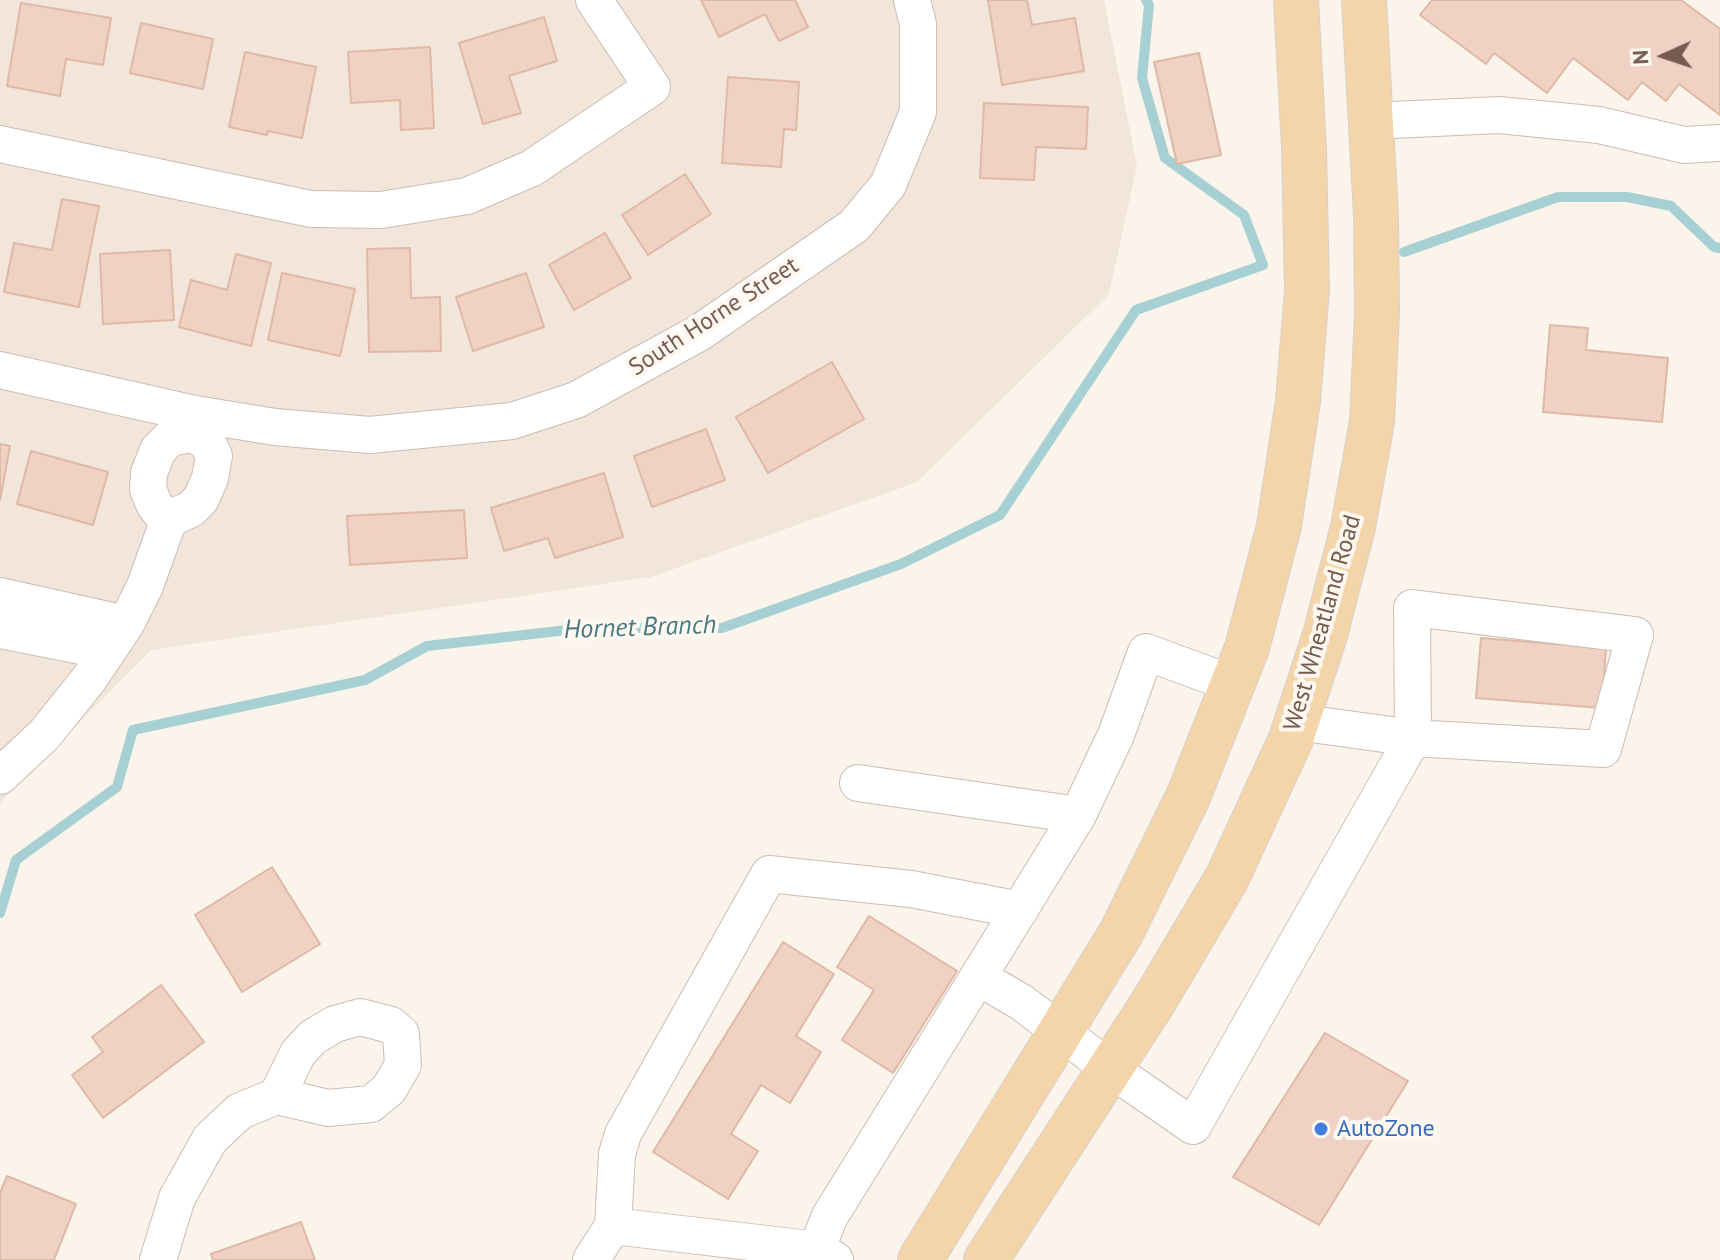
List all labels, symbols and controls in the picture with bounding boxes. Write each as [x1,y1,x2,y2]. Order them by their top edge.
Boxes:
north arrow [1624,16,1704,96]
text: N [1626,49,1654,65]
street label: South Horne Street [624,251,804,383]
street label: West Wheatland Road [1278,512,1368,734]
water label: Hornet Branch [563,610,717,646]
place label: AutoZone [1337,1115,1435,1143]
marker: AutoZone [1312,1120,1330,1138]

